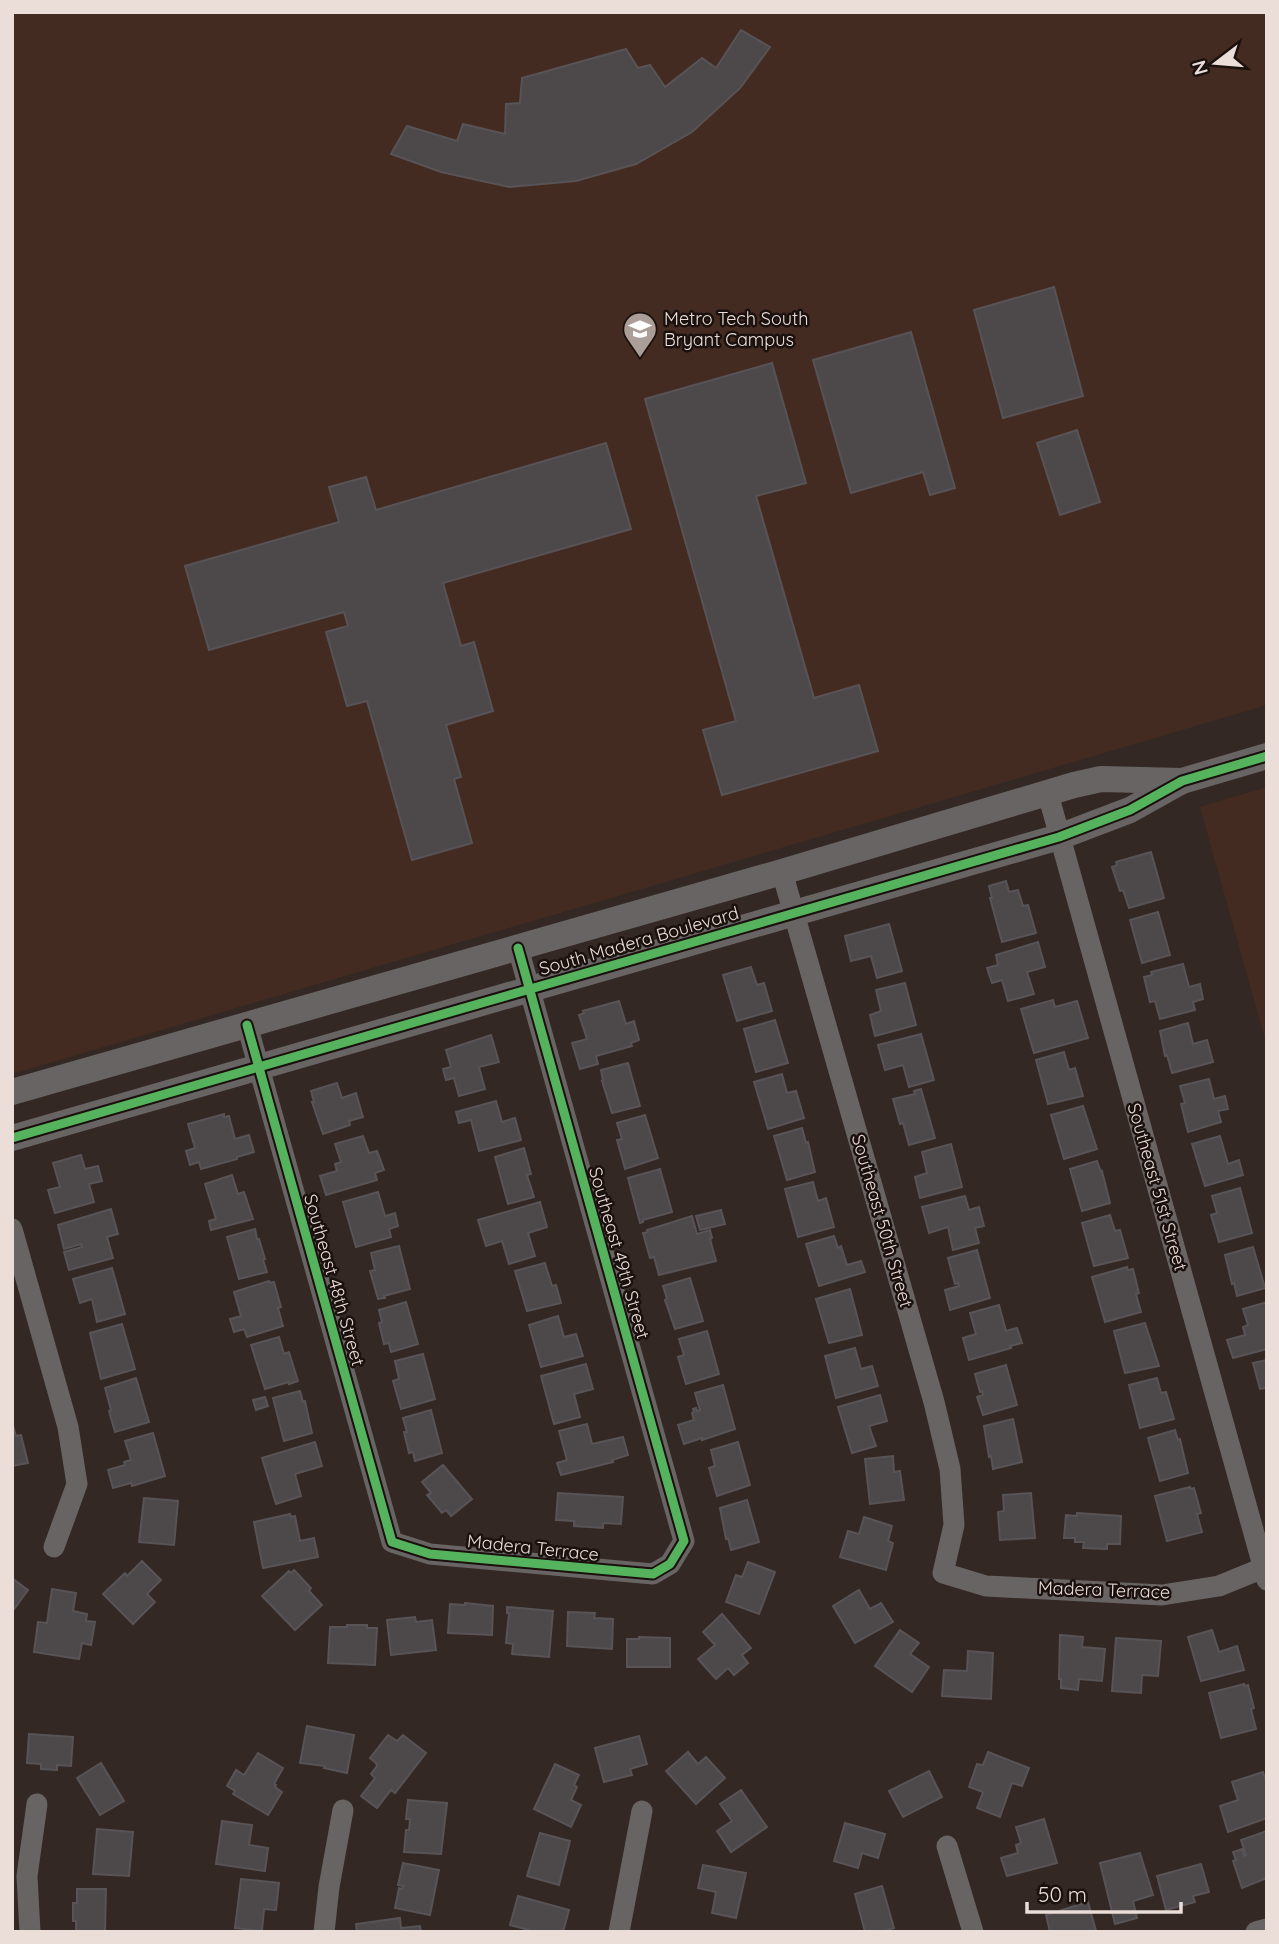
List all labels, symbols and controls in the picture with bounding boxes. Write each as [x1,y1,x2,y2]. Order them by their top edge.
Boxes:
north arrow [1181,28,1251,98]
text: N [1186,58,1213,78]
place label: Metro Tech South Bryant Campus [664,307,808,351]
school or university icon: Metro Tech South Bryant Campus [621,310,659,359]
street label: South Madera Boulevard [536,901,741,980]
street label: Southeast 51st Street [1123,1100,1192,1273]
street label: Southeast 50th Street [847,1132,918,1310]
street label: Southeast 49th Street [584,1164,655,1341]
street label: Southeast 48th Street [299,1191,370,1368]
street label: Madera Terrace [466,1529,600,1566]
street label: Madera Terrace [1037,1576,1171,1603]
scale bar [1027,1870,1181,1914]
text: 50 m [1038,1881,1087,1907]

